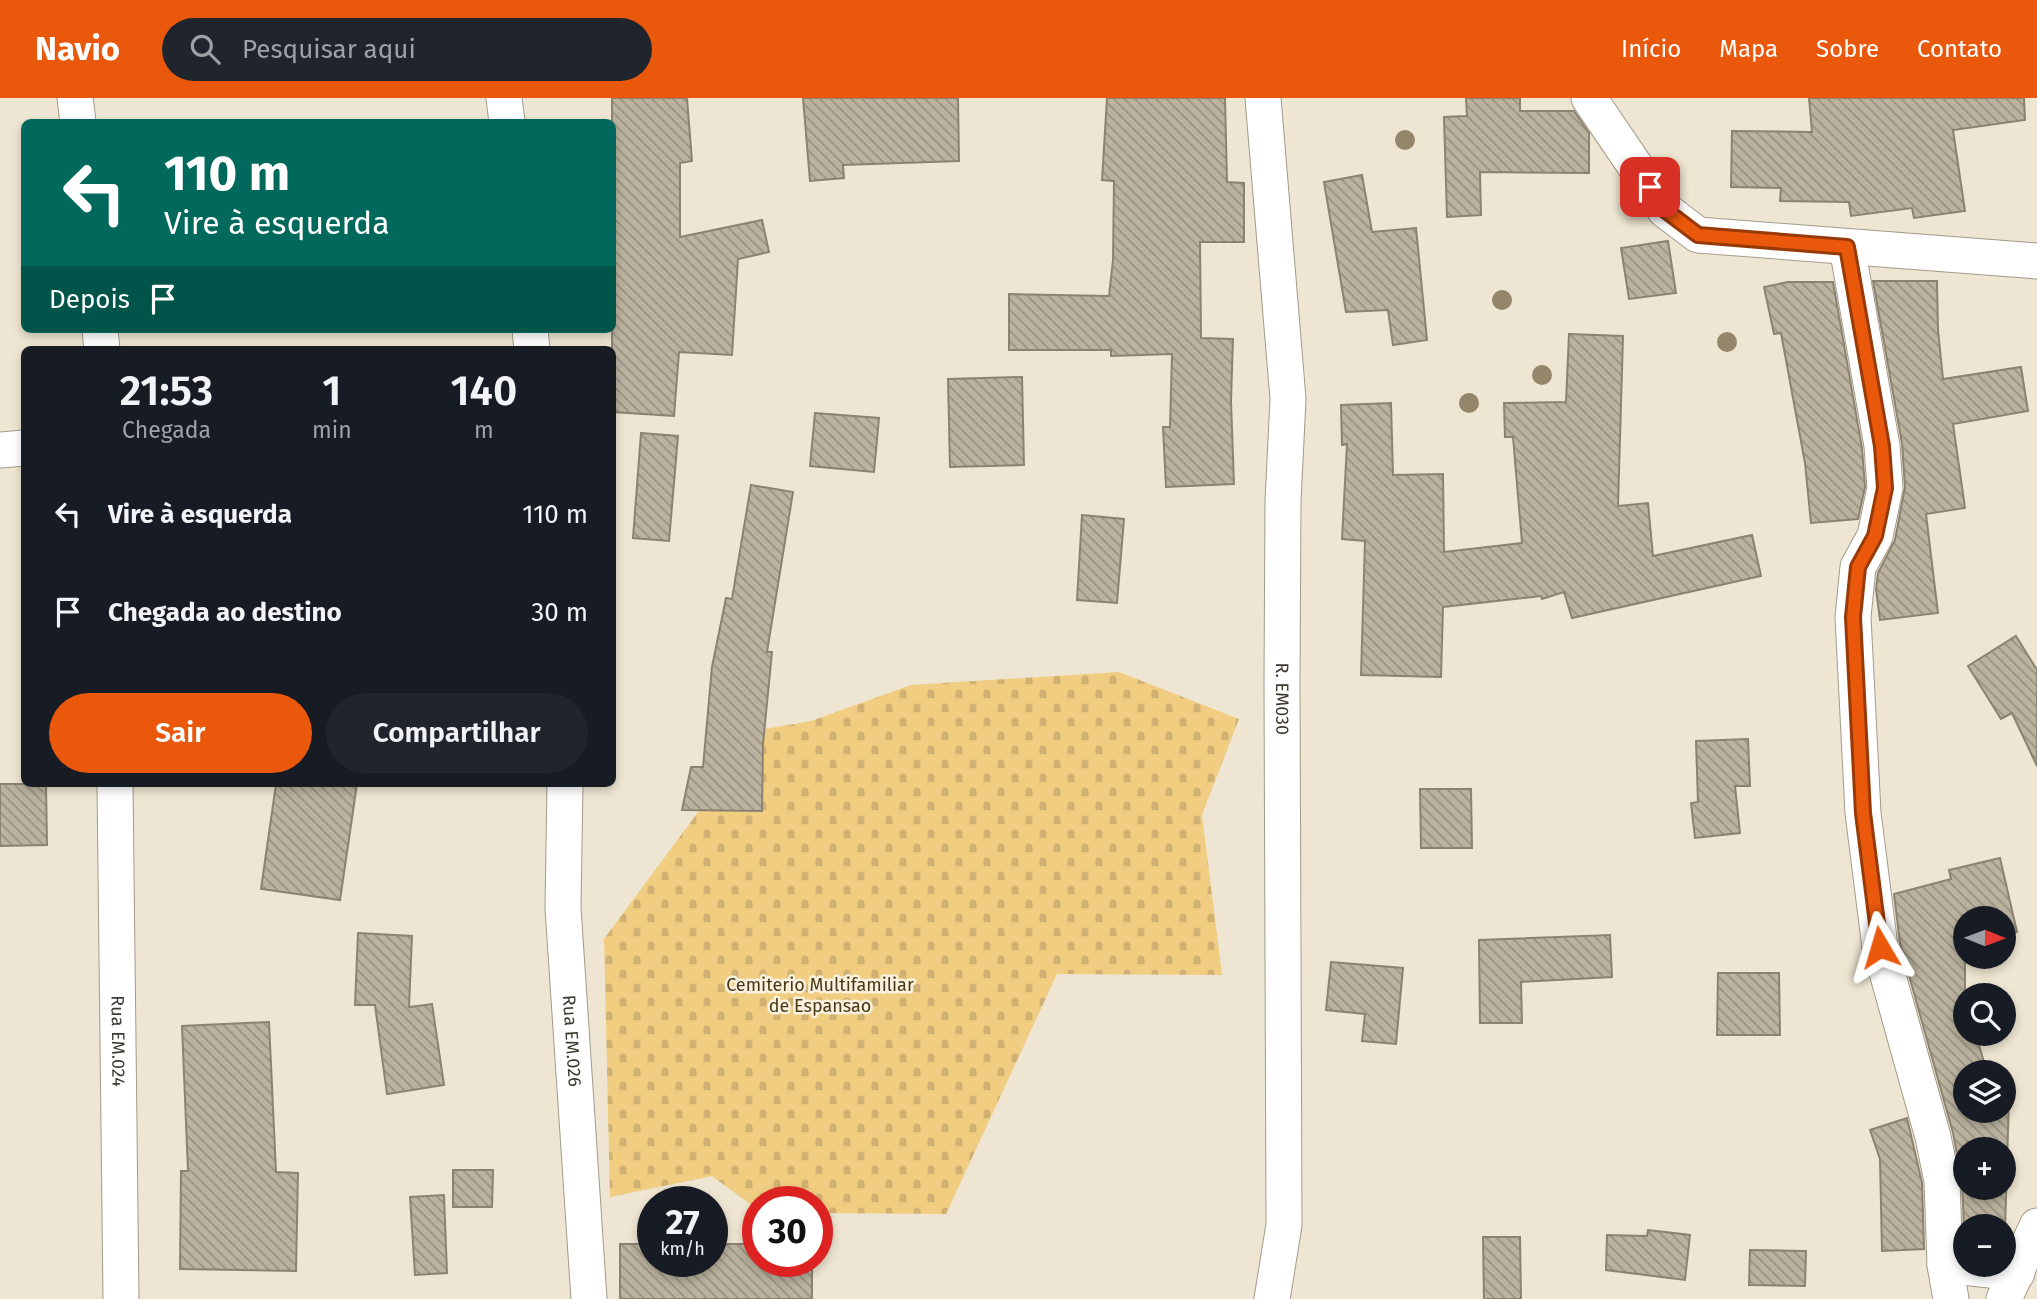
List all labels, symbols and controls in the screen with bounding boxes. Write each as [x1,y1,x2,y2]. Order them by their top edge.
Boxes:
search box [162,18,652,81]
text: Navio [35,29,120,69]
icon: search [186,30,224,68]
text: Pesquisar aqui [242,34,416,65]
text: Início [1621,35,1681,63]
text: Mapa [1719,35,1778,63]
text: Sobre [1816,35,1879,63]
text: Contato [1917,35,2002,63]
text: 110 m [164,144,290,203]
icon: left [49,147,140,238]
pin [1620,157,1680,217]
icon: arrive [1631,168,1669,206]
text: Vire à esquerda [164,204,390,242]
icon: arrive [144,280,182,318]
text: Depois [49,284,130,315]
text: 21:53 [120,366,213,416]
text: 1 [322,366,341,416]
text: 140 [450,366,517,416]
text: Chegada [122,416,211,444]
text: min [312,416,352,444]
text: m [474,416,494,444]
icon: left [49,495,87,533]
text: Vire à esquerda [108,499,292,530]
text: 110 m [522,499,588,530]
icon: arrive [49,593,87,631]
text: Chegada ao destino [108,597,342,628]
text: 30 m [531,597,588,628]
street label: R. EM030 [1271,662,1293,735]
button: Sair [49,693,312,773]
button: Compartilhar [326,693,588,773]
north arrow [1953,906,2016,970]
map controls [1953,906,2016,1277]
position arrow [1843,910,1917,984]
park label: Cemiterio Multifamiliar de Espansao [726,974,914,1017]
button: search [1953,983,2016,1046]
street label: Rua EM.026 [558,994,586,1087]
street label: Rua EM.024 [106,995,130,1087]
button: layers [1953,1060,2016,1123]
button: + [1953,1137,2016,1200]
speed limit sign: 30 [742,1186,833,1277]
text: 27 [665,1201,700,1243]
button: − [1953,1214,2016,1277]
text: km/h [660,1238,705,1260]

